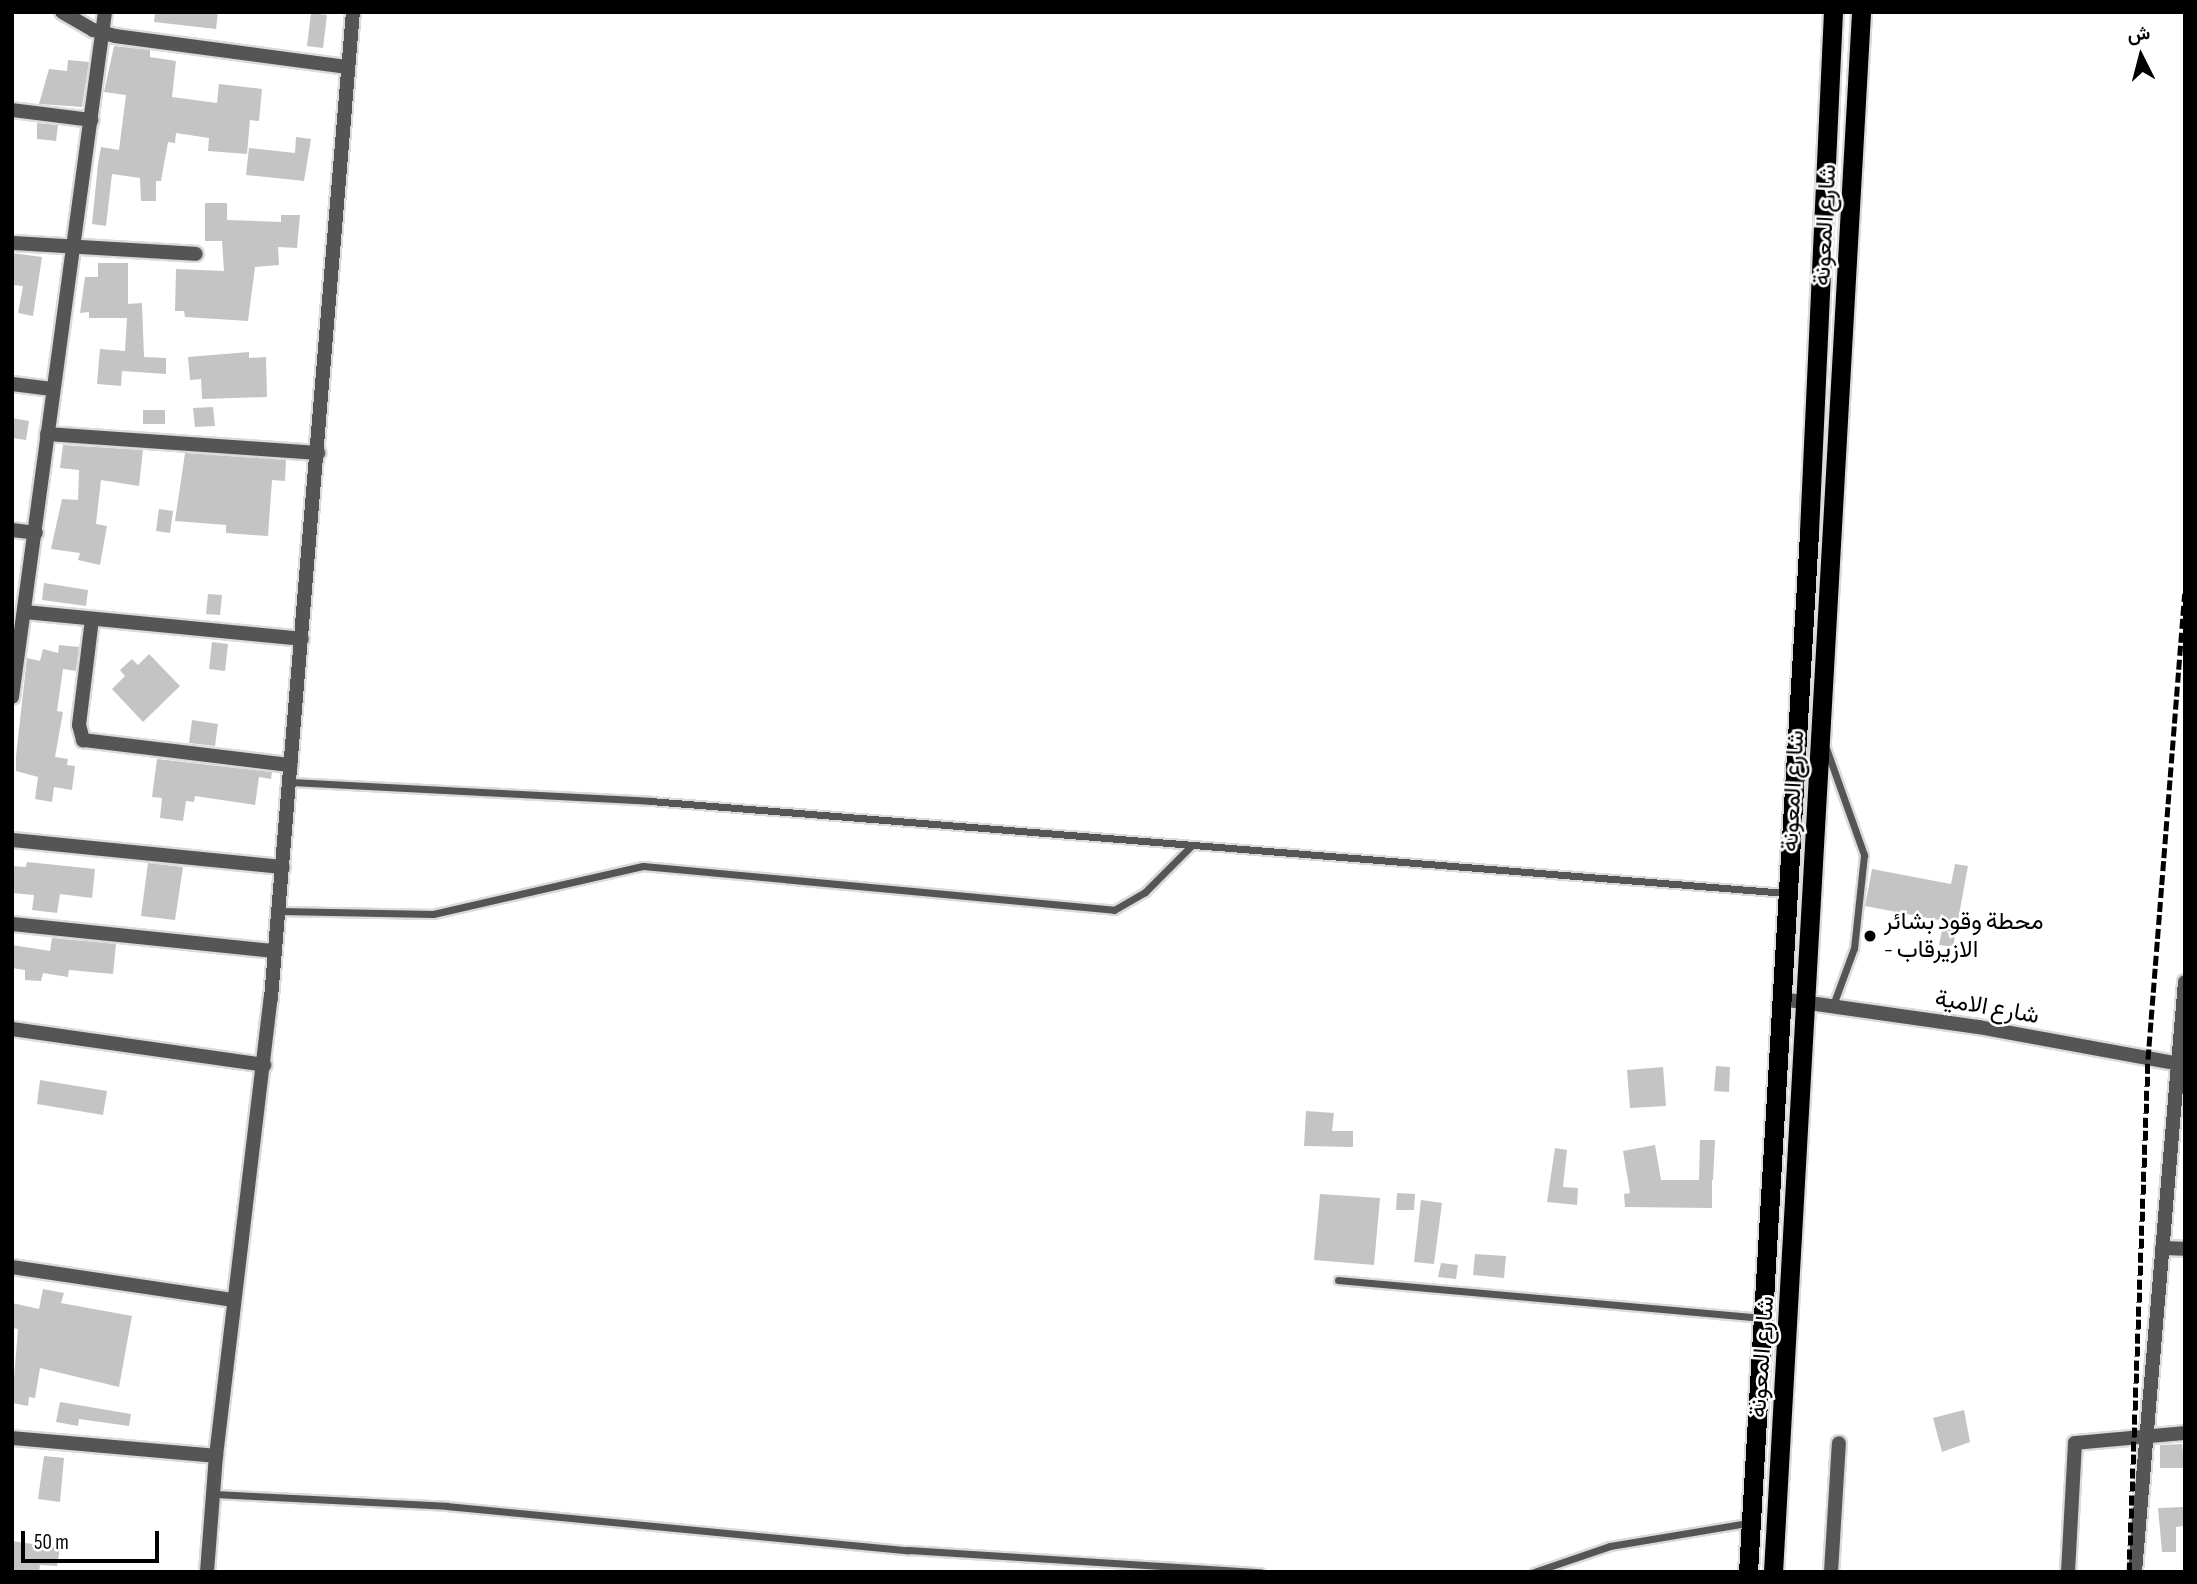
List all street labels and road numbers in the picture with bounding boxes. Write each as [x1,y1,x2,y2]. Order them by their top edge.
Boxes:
street label: شارع المعونة [1807,163,1843,287]
street label: شارع المعونة [1775,729,1811,853]
street label: شارع الامية [1933,984,2041,1030]
street label: شارع المعونة [1743,1295,1781,1419]

